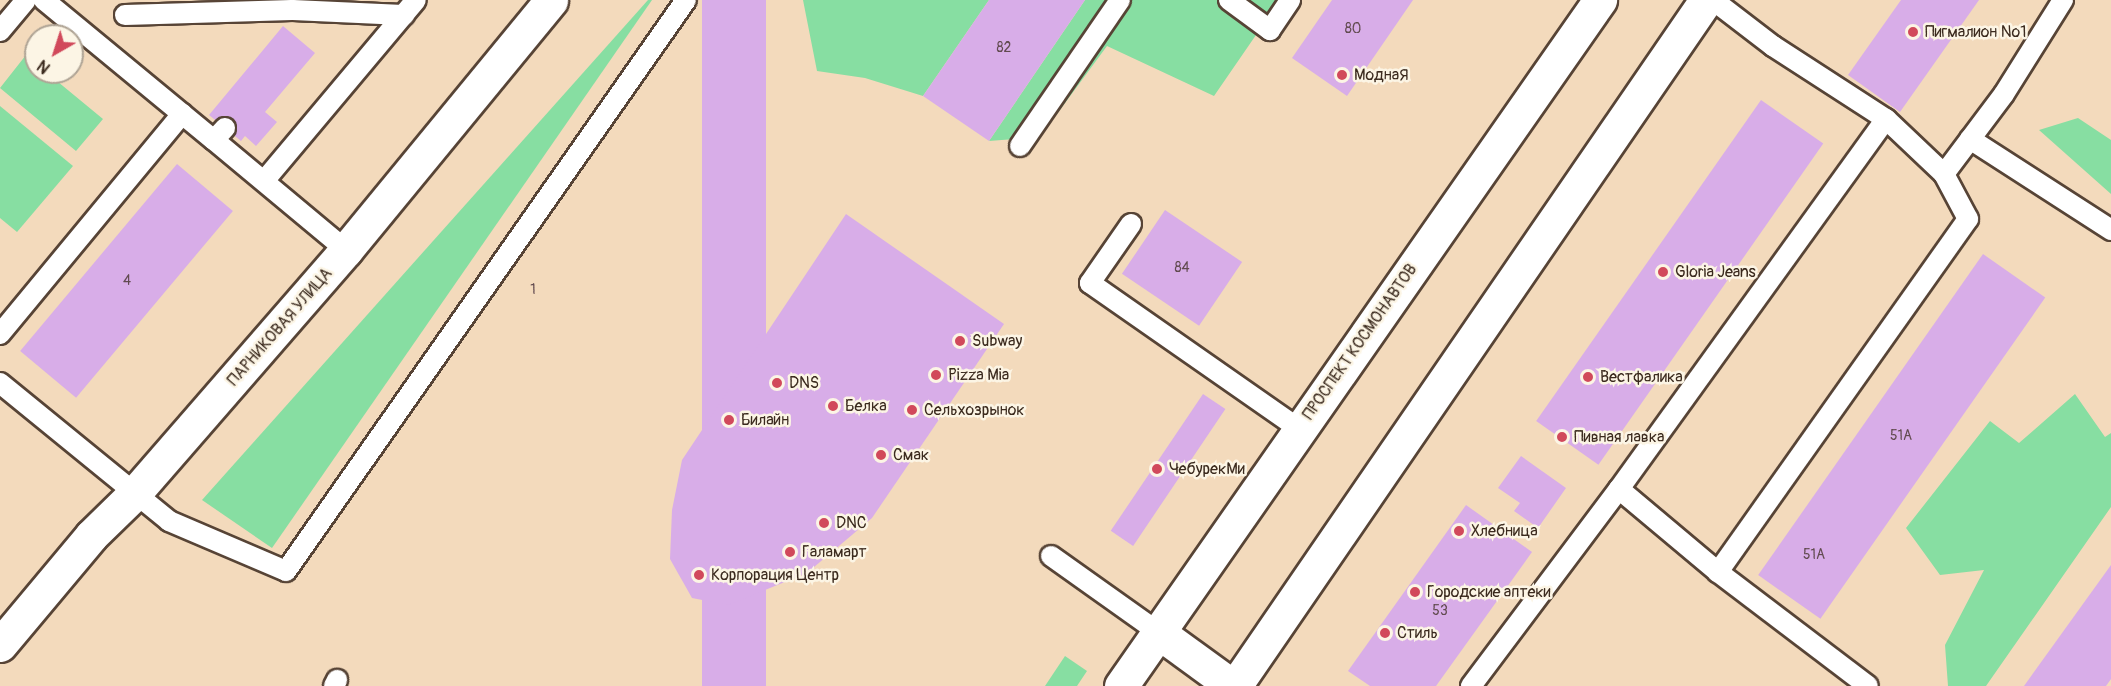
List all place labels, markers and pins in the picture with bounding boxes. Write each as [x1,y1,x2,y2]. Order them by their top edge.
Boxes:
place label: Пигмалион №1 [1925,22,2026,42]
marker: Пигмалион №1 [1906,25,1920,39]
place label: МоднаЯ [1354,65,1408,85]
marker: МоднаЯ [1335,68,1349,82]
place label: Gloria Jeans [1675,262,1756,282]
marker: Gloria Jeans [1656,265,1670,279]
place label: Subway [972,331,1022,351]
marker: Subway [953,334,967,348]
place label: Pizza Mia [948,365,1009,385]
place label: Вестфалика [1600,367,1683,387]
marker: Pizza Mia [929,368,943,382]
marker: Вестфалика [1581,370,1595,384]
place label: DNS [789,373,819,393]
marker: DNS [770,376,784,390]
place label: Белка [845,396,887,416]
marker: Белка [826,399,840,413]
place label: Сельхозрынок [924,400,1025,420]
marker: Сельхозрынок [905,403,919,417]
place label: Билайн [741,410,789,430]
marker: Билайн [722,413,736,427]
place label: Пивная лавка [1574,427,1664,447]
marker: Пивная лавка [1555,430,1569,444]
place label: Смак [893,445,929,465]
marker: Смак [874,448,888,462]
place label: ЧебурекМи [1169,459,1245,479]
marker: ЧебурекМи [1150,462,1164,476]
place label: DNC [836,513,867,533]
marker: DNC [817,516,831,530]
place label: Хлебница [1471,521,1538,541]
marker: Хлебница [1452,524,1466,538]
place label: Галамарт [802,542,867,562]
marker: Галамарт [783,545,797,559]
place label: Корпорация Центр [711,565,839,585]
marker: Корпорация Центр [692,568,706,582]
place label: Городские аптеки [1427,582,1551,602]
marker: Городские аптеки [1408,585,1422,599]
place label: Стиль [1397,623,1438,643]
marker: Стиль [1378,626,1392,640]

